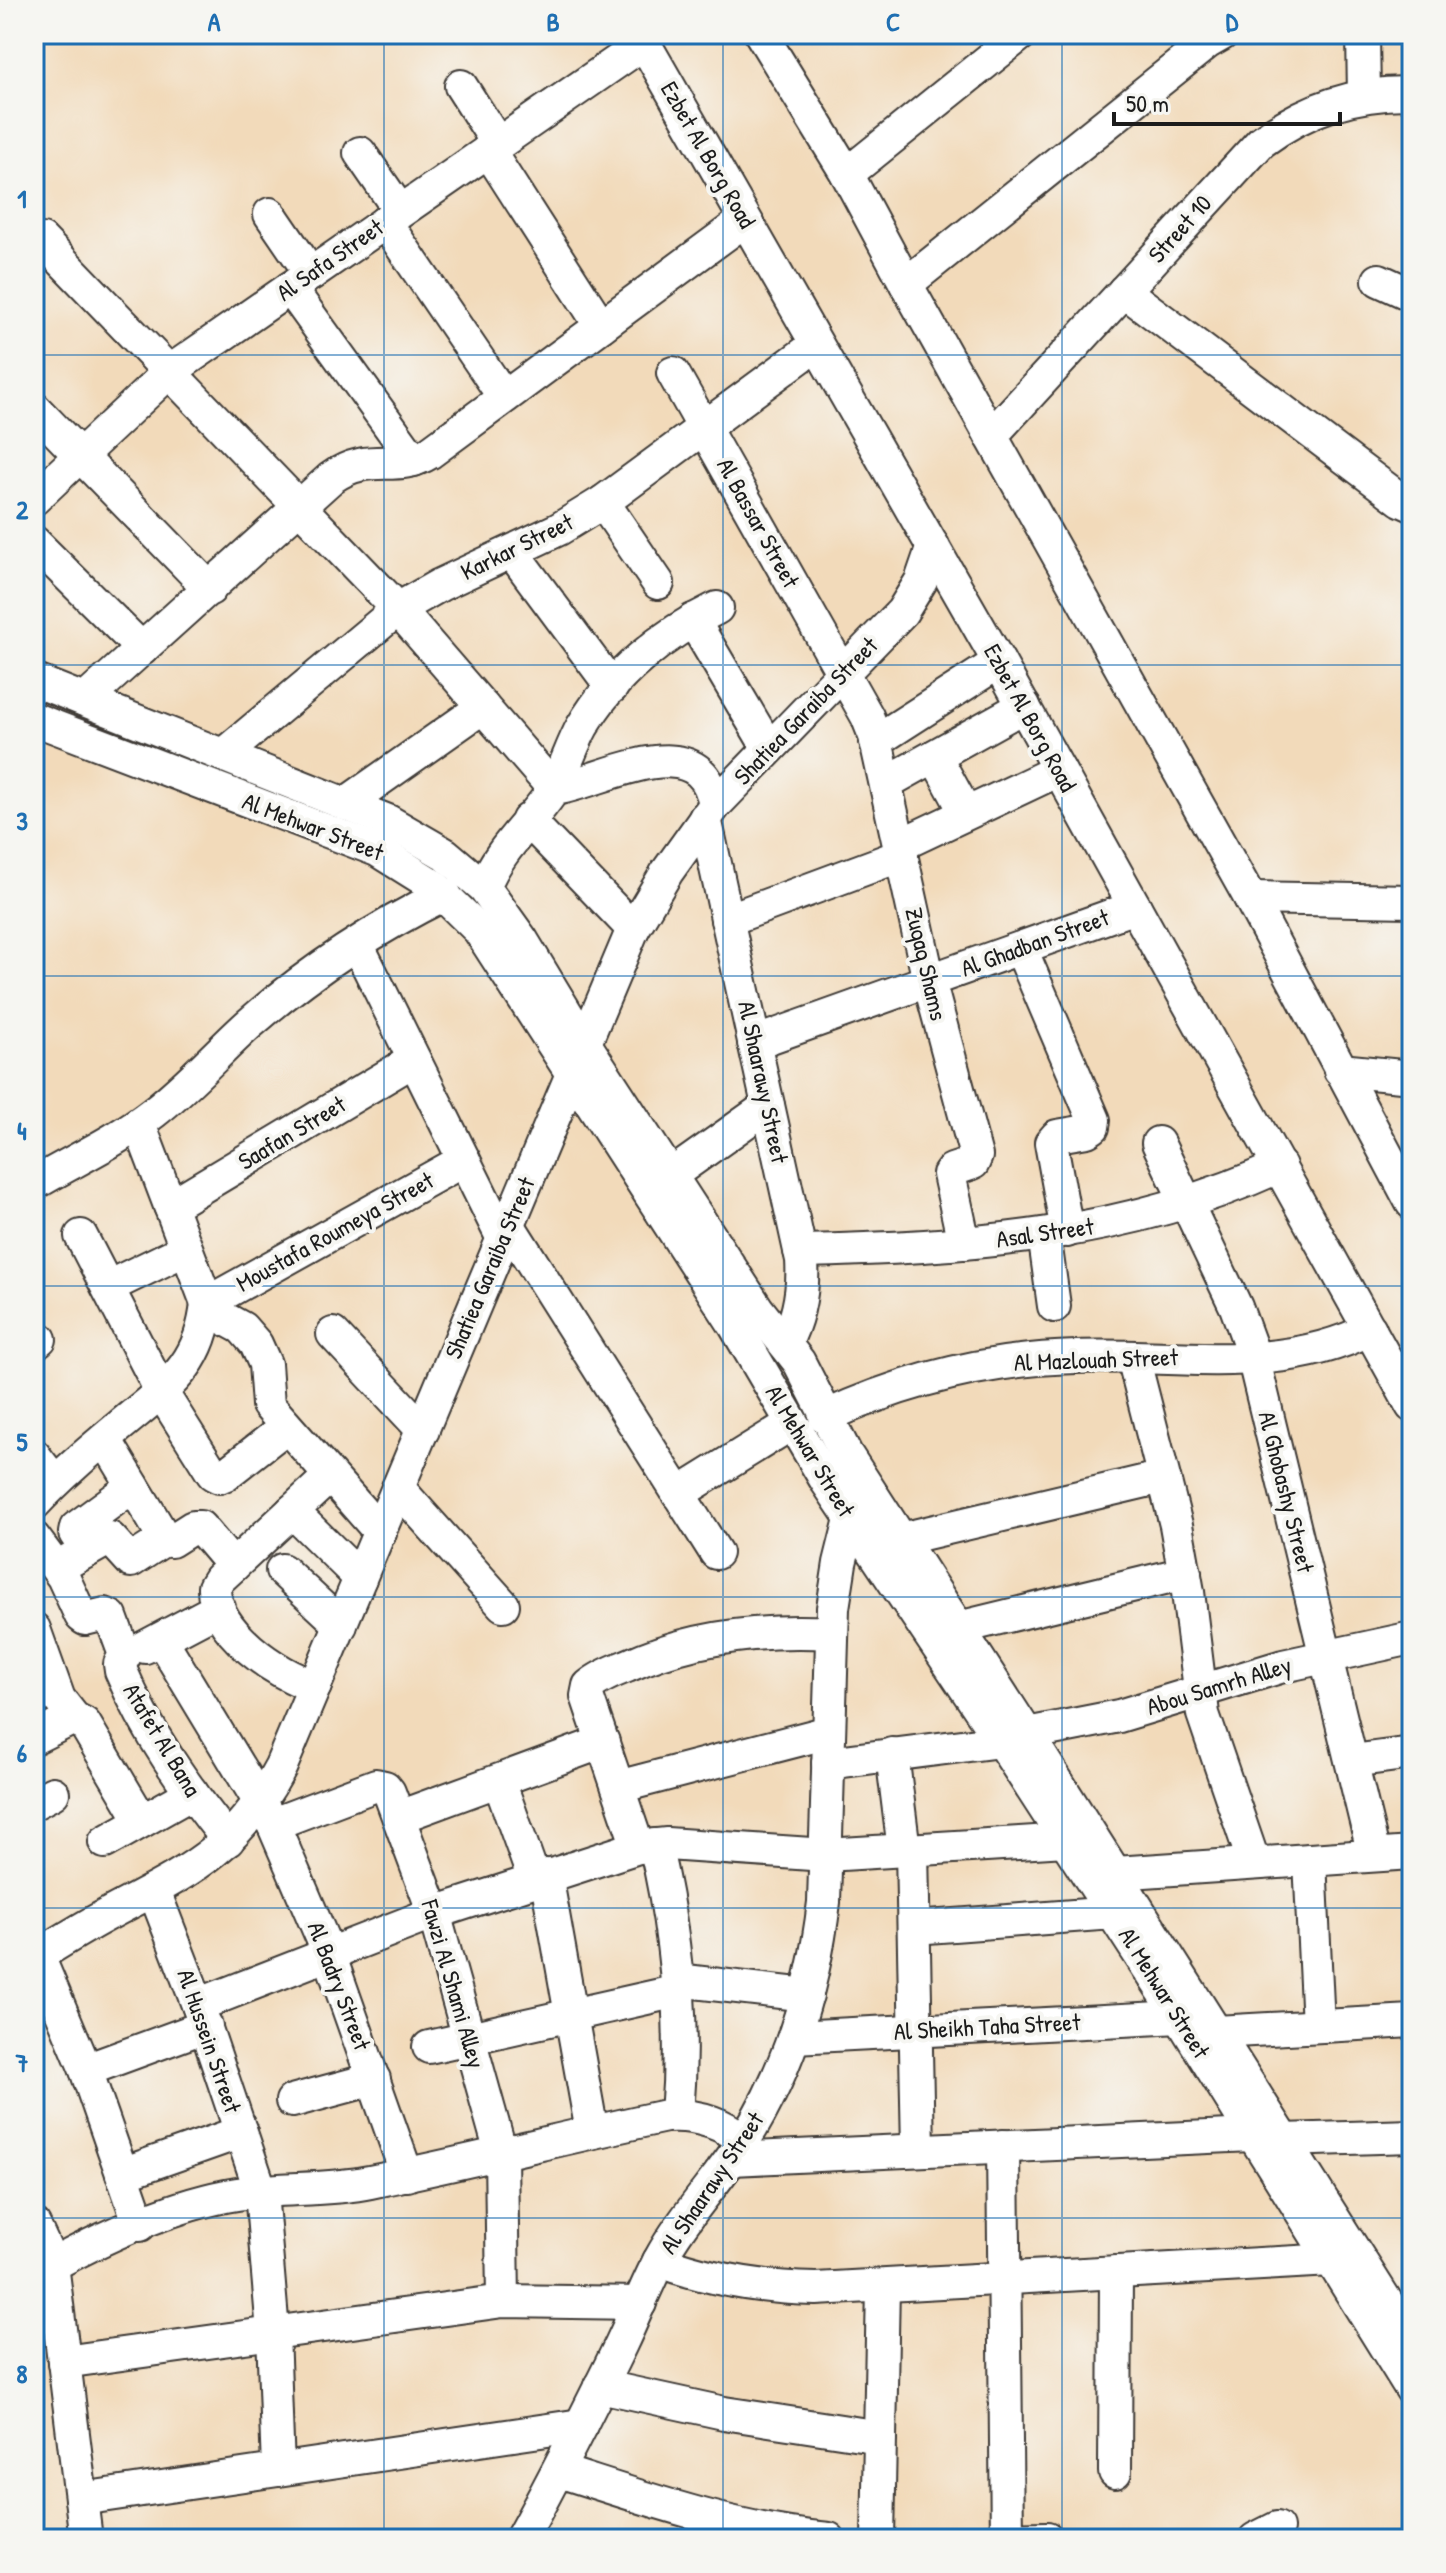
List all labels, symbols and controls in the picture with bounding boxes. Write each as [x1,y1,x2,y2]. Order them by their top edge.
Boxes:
text: A [208,4,221,39]
text: B [546,4,560,39]
text: C [886,4,900,39]
text: D [1226,4,1239,39]
street label: Ezbet Al Borg Road [654,75,764,234]
scale bar [1114,76,1340,126]
text: 50 m [1126,87,1169,119]
text: 1 [17,181,27,216]
street label: Street 10 [1140,188,1218,269]
street label: Al Safa Street [270,210,390,308]
street label: Al Bassar Street [710,452,808,594]
text: 2 [16,492,29,527]
street label: Karkar Street [455,505,579,587]
street label: Shatiea Garaiba Street [726,629,885,791]
street label: Ezbet Al Borg Road [977,638,1085,797]
street label: Al Mehwar Street [238,784,389,868]
text: 3 [16,803,28,838]
street label: Al Ghadban Street [956,900,1114,984]
street label: Zuqaq Shams [898,904,955,1023]
street label: Al Shaarawy Street [731,998,797,1166]
street label: Saafan Street [232,1087,352,1177]
text: 4 [17,1113,27,1148]
street label: Moustafa Roumeya Street [230,1163,440,1299]
street label: Shatiea Garaiba Street [436,1171,542,1363]
street label: Asal Street [994,1209,1096,1255]
street label: Al Mazlouah Street [1013,1340,1179,1378]
street label: Al Mehwar Street [759,1379,863,1523]
street label: Al Ghobashy Street [1251,1408,1323,1576]
text: 5 [17,1424,28,1459]
street label: Abou Samrh Alley [1142,1648,1295,1722]
street label: Atafet Al Bana [116,1677,209,1802]
text: 6 [17,1735,28,1770]
street label: Fawzi Al Shami Alley [414,1895,493,2072]
street label: Al Badry Street [301,1917,379,2055]
street label: Al Mehwar Street [1112,1921,1218,2065]
street label: Al Hussein Street [170,1964,250,2118]
street label: Al Sheikh Taha Street [893,2005,1082,2047]
text: 7 [15,2045,29,2080]
street label: Al Shaarawy Street [652,2105,771,2260]
text: 8 [16,2356,28,2391]

